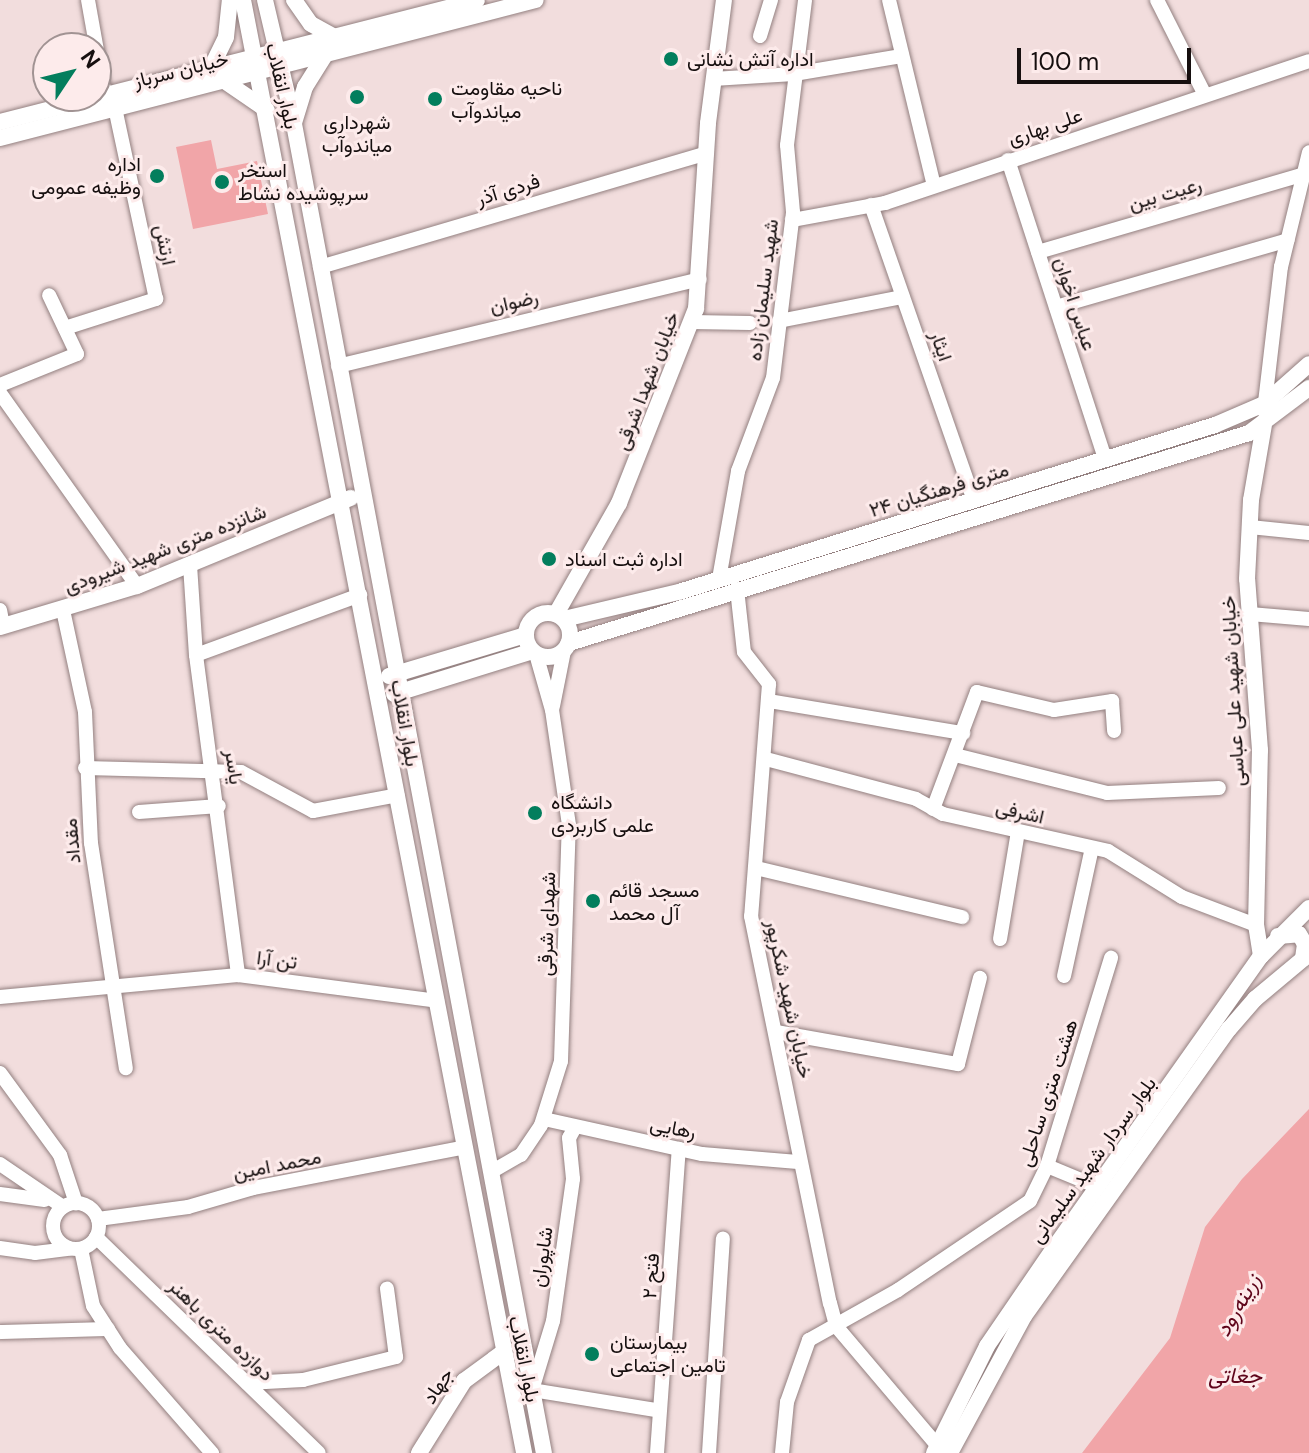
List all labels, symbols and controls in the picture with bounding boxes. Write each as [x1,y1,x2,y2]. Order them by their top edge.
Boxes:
north arrow [32,32,112,112]
scale bar [1021,32,1195,82]
street label: بلوار انقلاب [260,41,304,131]
text: N [74,44,107,74]
text: 100 m [1031,46,1099,77]
street label: خیابان سرباز [131,47,231,93]
place label: اداره آتش نشانی [687,47,814,71]
marker: اداره آتش نشانی [662,50,680,68]
place label: ناحیه مقاومت میاندوآب [451,76,562,123]
marker: شهرداری میاندوآب [348,88,366,106]
marker: ناحیه مقاومت میاندوآب [426,90,444,108]
street label: علی بهاری [1005,103,1085,151]
place label: شهرداری میاندوآب [322,110,392,157]
place label: اداره وظیفه عمومی [31,152,141,199]
place label: استخر سرپوشیده نشاط [238,158,369,205]
marker: اداره وظیفه عمومی [148,167,166,185]
street label: فردی آذر [473,169,543,211]
street label: رعیت بین [1126,172,1204,216]
marker: استخر سرپوشیده نشاط [213,173,231,191]
street label: شهید سلیمان زاده [742,218,784,362]
street label: ارتش [149,222,181,268]
street label: عباس اخوان [1049,254,1101,354]
street label: رضوان [487,285,541,319]
street label: خیابان شهدا شرقی [610,308,684,454]
street label: ایثار [925,328,957,364]
street label: ۲۴ متری فرهنگیان [866,457,1012,523]
street label: شانزده متری شهید شیرودی [60,499,270,599]
place label: اداره ثبت اسناد [565,547,683,571]
marker: اداره ثبت اسناد [540,550,558,568]
street label: خیابان شهید علی عباسی [1216,595,1250,787]
street label: بلوار انقلاب [386,678,424,768]
street label: یاسر [220,748,248,786]
place label: دانشگاه علمی کاربردی [551,790,654,837]
street label: اشرفی [993,795,1047,829]
marker: دانشگاه علمی کاربردی [526,804,544,822]
street label: مقداد [58,817,86,865]
street label: شهدای شرقی [533,871,561,977]
place label: مسجد قائم آل محمد [609,878,699,925]
marker: مسجد قائم آل محمد [584,892,602,910]
street label: خیابان شهید شکرپور [760,917,818,1081]
street label: تن آرا [255,946,299,974]
street label: هشت متری ساحلی [1013,1016,1083,1170]
street label: بلوار سردار شهید سلیمانی [1025,1072,1161,1248]
street label: رهایی [648,1112,698,1144]
street label: محمد امین [231,1145,323,1185]
street label: شاپوران [526,1225,558,1289]
street label: فتح ۲ [637,1252,665,1300]
water label: زرینه‌رود [1210,1269,1266,1341]
street label: دوازده متری باهنر [163,1274,279,1386]
street label: بلوار انقلاب [503,1314,545,1404]
place label: بیمارستان تامین اجتماعی [610,1330,726,1377]
marker: بیمارستان تامین اجتماعی [581,1343,603,1365]
street label: جهاد [417,1363,459,1409]
water label: جغاتی [1208,1363,1262,1389]

